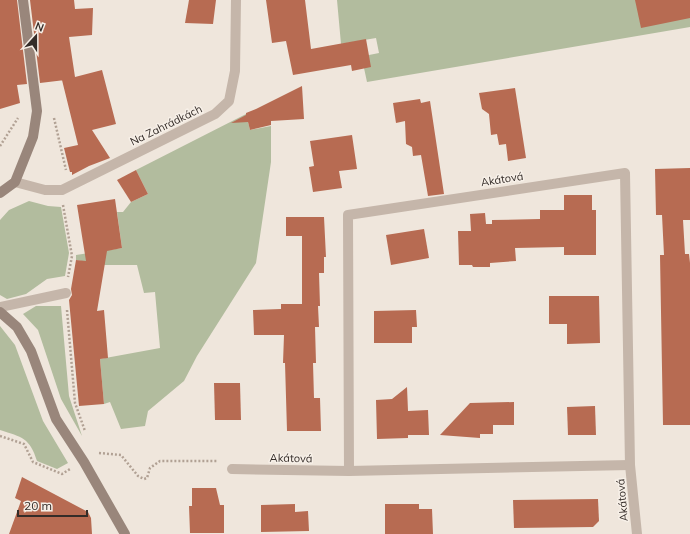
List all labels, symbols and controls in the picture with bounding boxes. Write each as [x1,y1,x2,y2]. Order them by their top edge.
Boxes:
north arrow [16,16,56,56]
text: N [33,19,46,35]
street label: Na Zahrádkách [128,101,204,149]
street label: Akátová [480,169,524,189]
street label: Akátová [269,451,313,465]
street label: Akátová [613,478,631,522]
scale bar [18,492,87,518]
text: 20 m [24,498,52,513]

